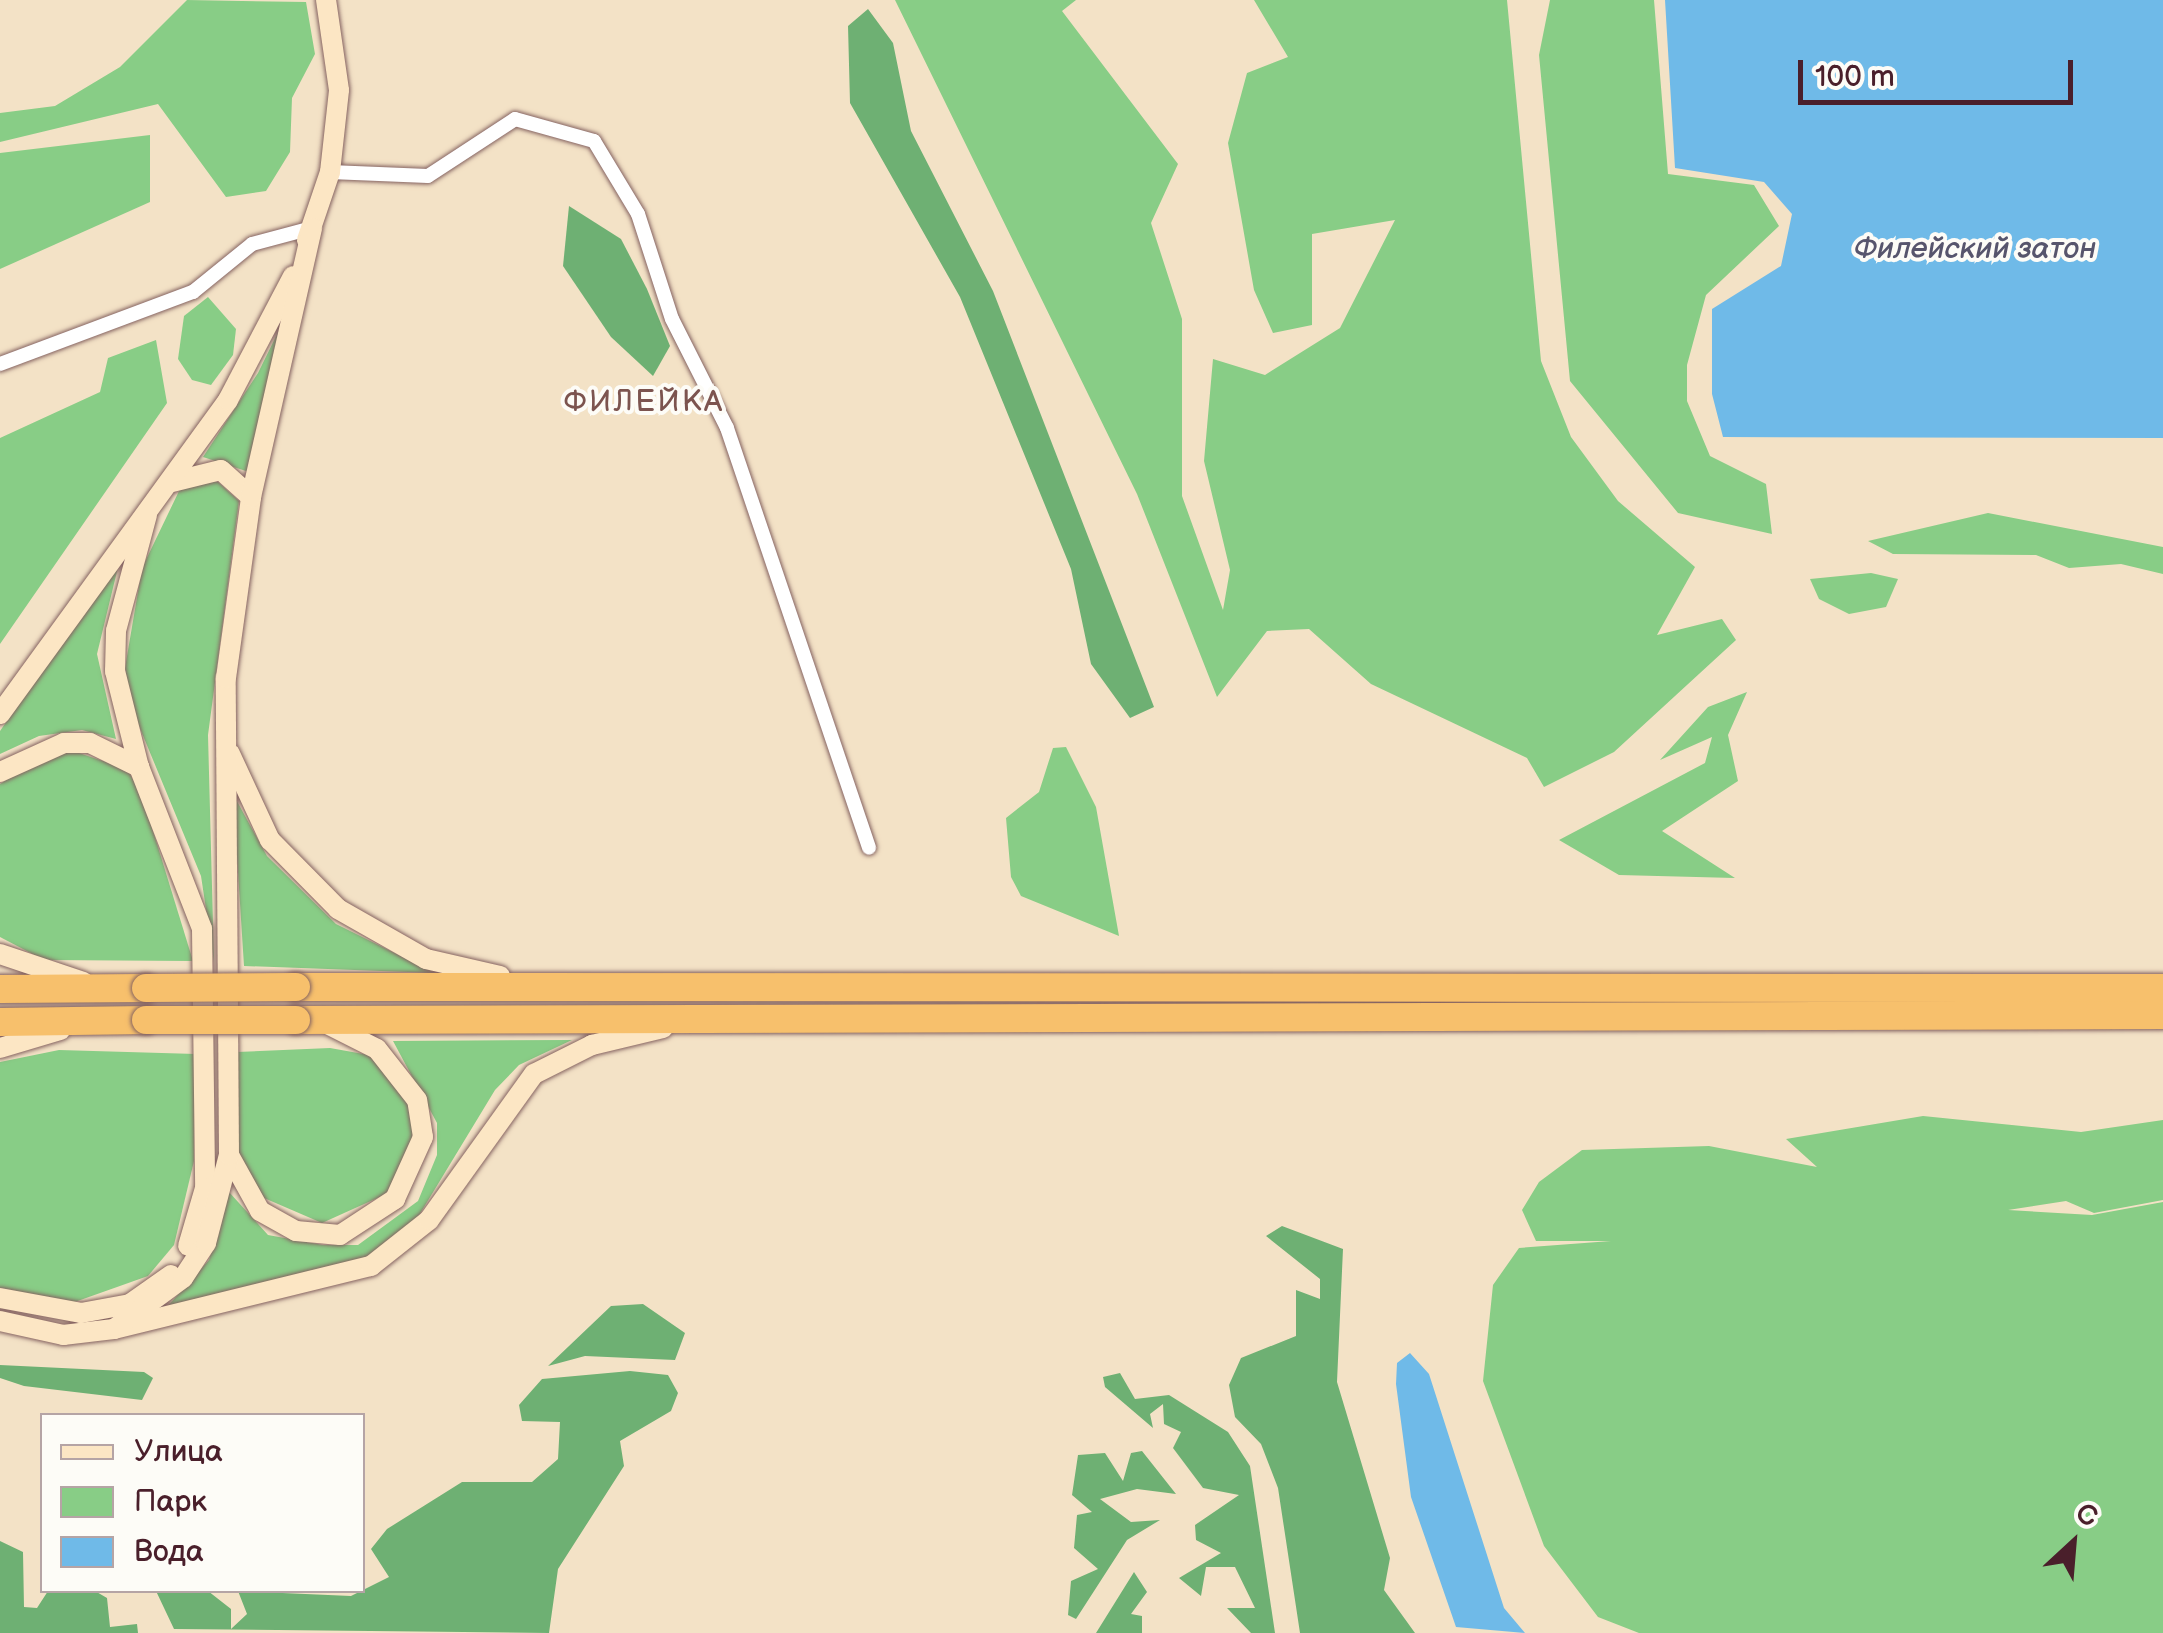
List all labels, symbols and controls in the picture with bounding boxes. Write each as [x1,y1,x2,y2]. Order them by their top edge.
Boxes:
scale bar [1803,40,2078,102]
text: 100 m [1815,59,1895,95]
water label: Филейский затон [1854,231,2096,267]
district label: ФИЛЕЙКА [563,384,725,420]
legend [40,1413,365,1593]
text: Улица [134,1434,223,1470]
text: Парк [134,1484,207,1520]
north arrow [2023,1493,2123,1593]
text: С [2070,1496,2102,1535]
text: Вода [134,1534,204,1570]

